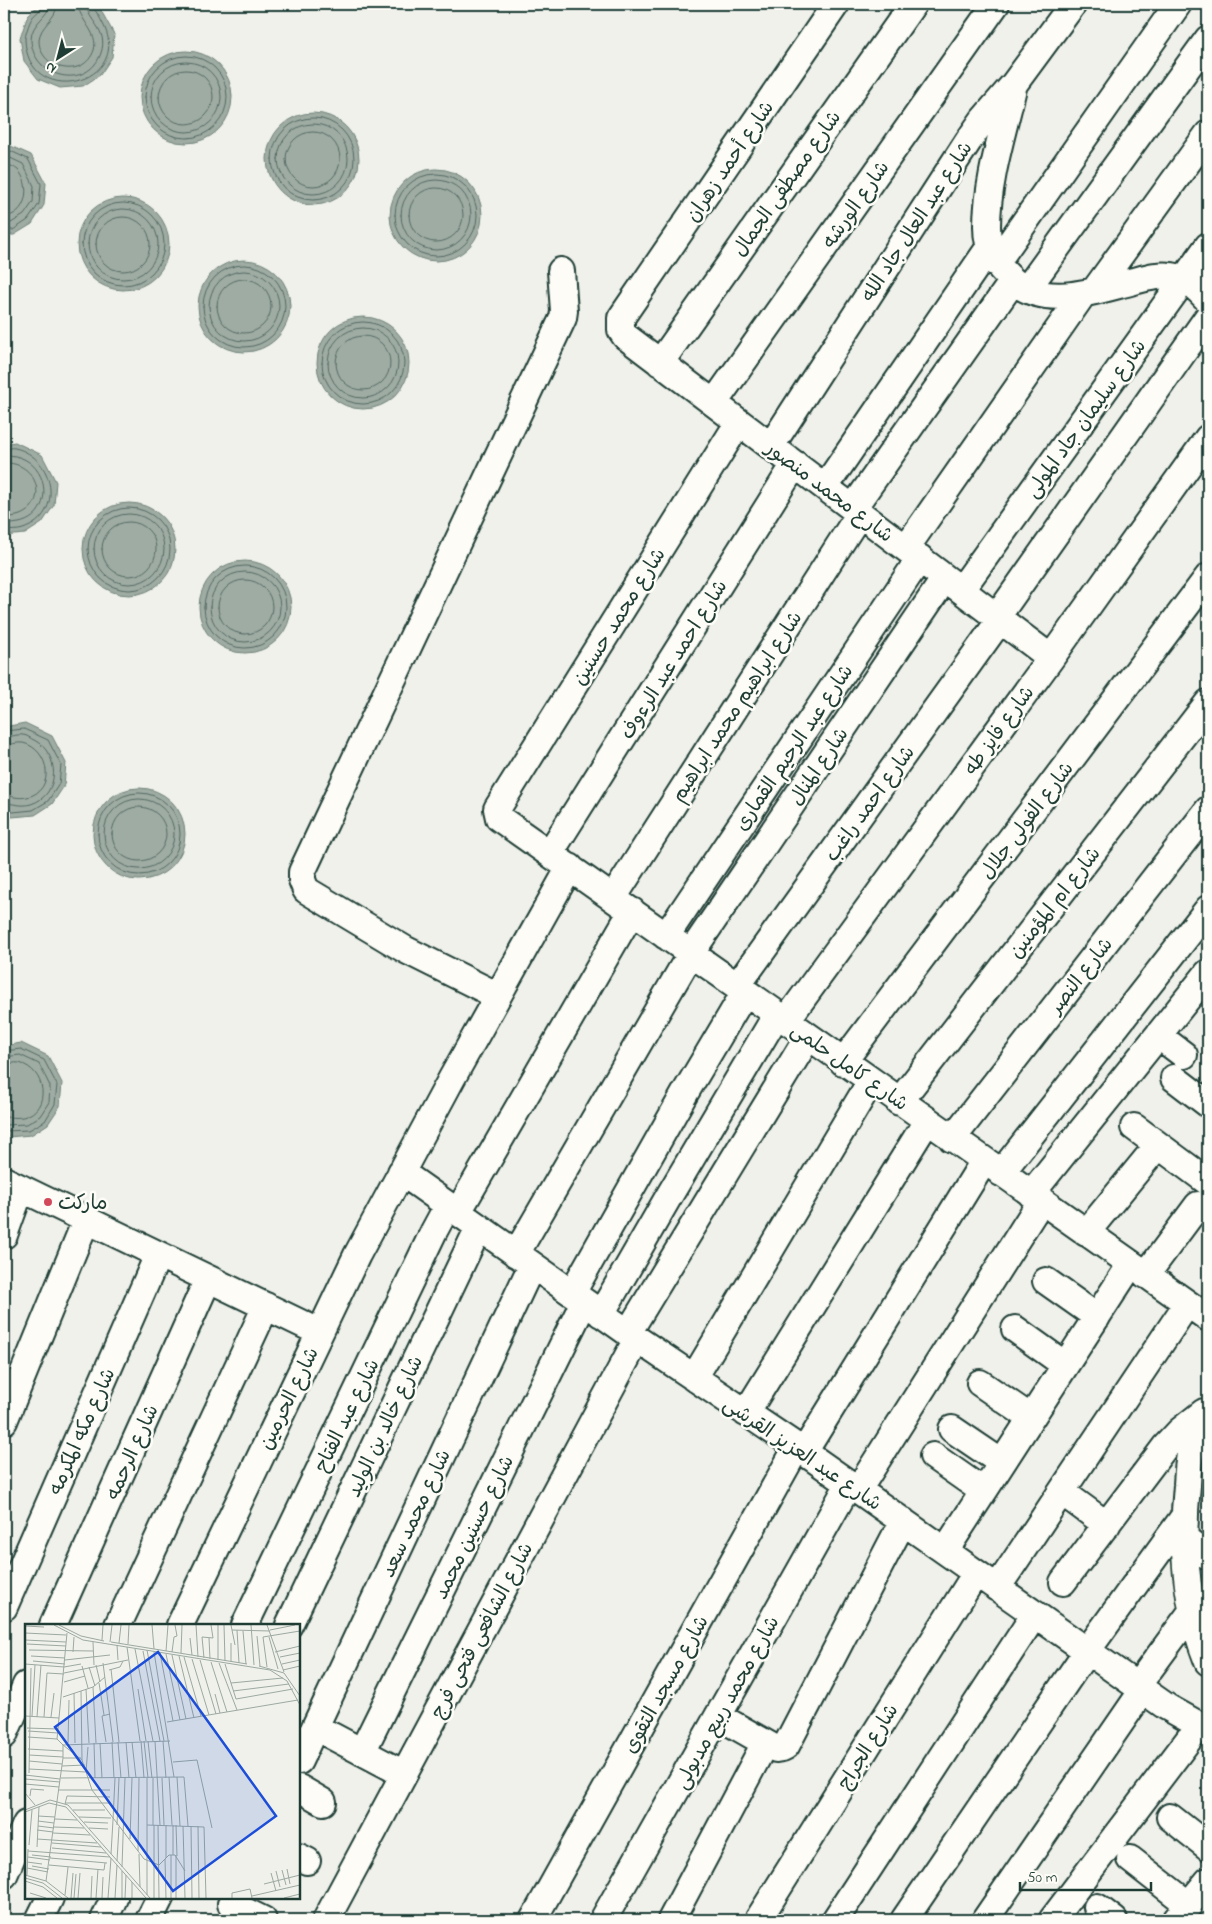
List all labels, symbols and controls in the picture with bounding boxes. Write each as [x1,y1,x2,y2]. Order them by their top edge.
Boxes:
north arrow [32,32,82,82]
text: N [41,56,61,79]
street label: شارع أحمد زهران [680,96,782,229]
street label: شارع مصطفى الجمال [727,105,849,263]
street label: شارع عبد العال جاد الله [855,136,981,308]
street label: شارع الورشه [816,156,898,255]
street label: شارع سليمان جاد المولى [1019,334,1155,505]
street label: شارع محمد منصور [757,434,899,551]
street label: شارع محمد حسنين [566,543,674,692]
street label: شارع احمد عبد الرءوف [614,575,736,746]
street label: شارع ابراهيم محمد ابراهيم [665,606,811,809]
street label: شارع عبد الرحيم القمارى [728,659,862,837]
street label: شارع فايز طه [957,680,1043,782]
street label: شارع المنال [783,722,857,812]
street label: شارع احمد راغب [819,740,923,869]
street label: شارع الفولى جلال [974,757,1082,886]
street label: شارع ام المؤمنين [1003,841,1109,966]
street label: شارع النصر [1042,932,1121,1022]
street label: شارع كامل حلمى [784,1017,913,1119]
place label: ماركت [58,1190,108,1219]
marker: ماركت [42,1196,54,1208]
street label: شارع الحرمين [253,1343,328,1455]
street label: شارع خالد بن الوليد [341,1351,432,1503]
street label: شارع عبد الفتاح [308,1354,388,1478]
street label: شارع مكه المكرمه [42,1364,124,1500]
street label: شارع عبد العزيز القرشى [716,1391,887,1519]
street label: شارع الرحمه [99,1400,167,1506]
street label: شارع محمد سعد [375,1445,460,1583]
street label: شارع حسنين محمد [428,1451,523,1605]
street label: شارع الشافعى فتحى فرج [424,1538,542,1724]
street label: شارع مسجد التقوى [617,1611,717,1760]
street label: شارع محمد ربيع مدبولى [668,1611,788,1795]
inset map [25,1624,300,1899]
street label: شارع الجراج [831,1699,907,1796]
scale bar [1020,1859,1151,1891]
text: 50 m [1027,1867,1058,1889]

